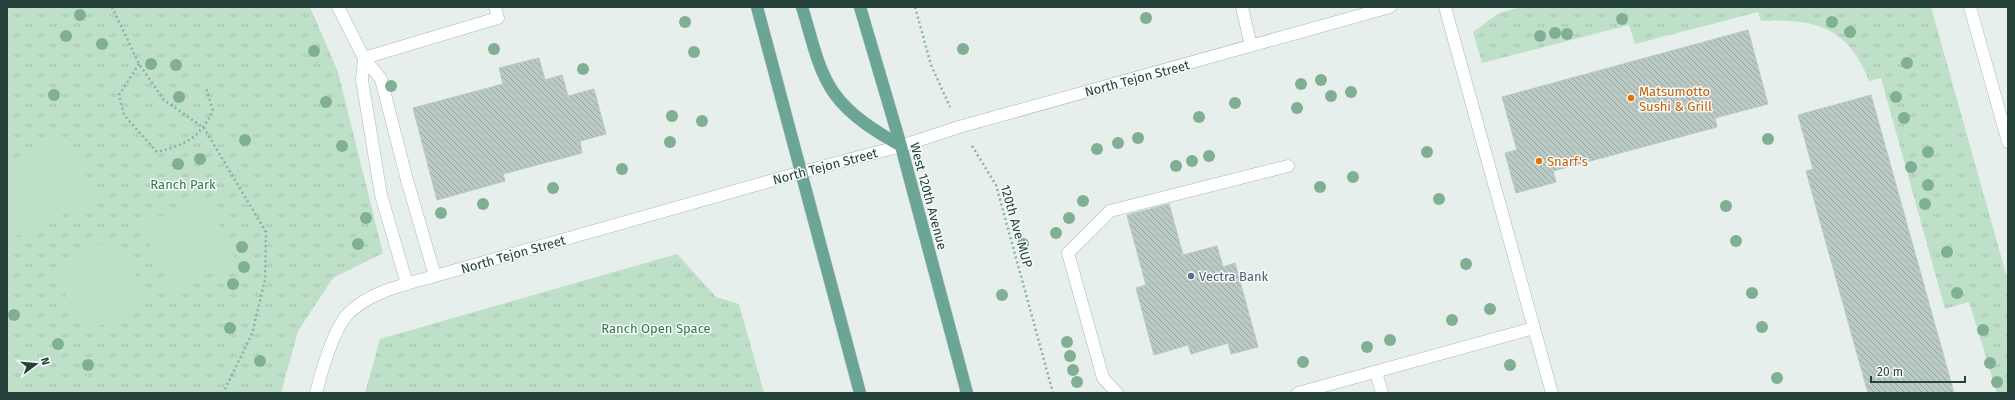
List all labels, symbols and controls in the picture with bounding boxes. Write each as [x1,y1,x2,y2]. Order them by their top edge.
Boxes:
street label: North Tejon Street [1083,57,1191,100]
place label: Matsumotto Sushi & Grill [1639,84,1712,114]
marker: Matsumotto Sushi & Grill [1626,93,1636,103]
street label: West 120th Avenue [907,141,950,251]
street label: North Tejon Street [771,145,879,188]
place label: Snarf's [1547,154,1588,169]
marker: Snarf's [1534,156,1544,166]
park label: Ranch Park [150,177,216,192]
street label: 120th Ave MUP [998,183,1036,270]
street label: North Tejon Street [459,232,567,277]
place label: Vectra Bank [1199,269,1269,284]
marker: Vectra Bank [1186,271,1196,281]
park label: Ranch Open Space [601,321,711,336]
north arrow [16,344,56,384]
text: N [38,356,52,367]
scale bar [1871,358,1965,384]
text: 20 m [1877,365,1903,379]

